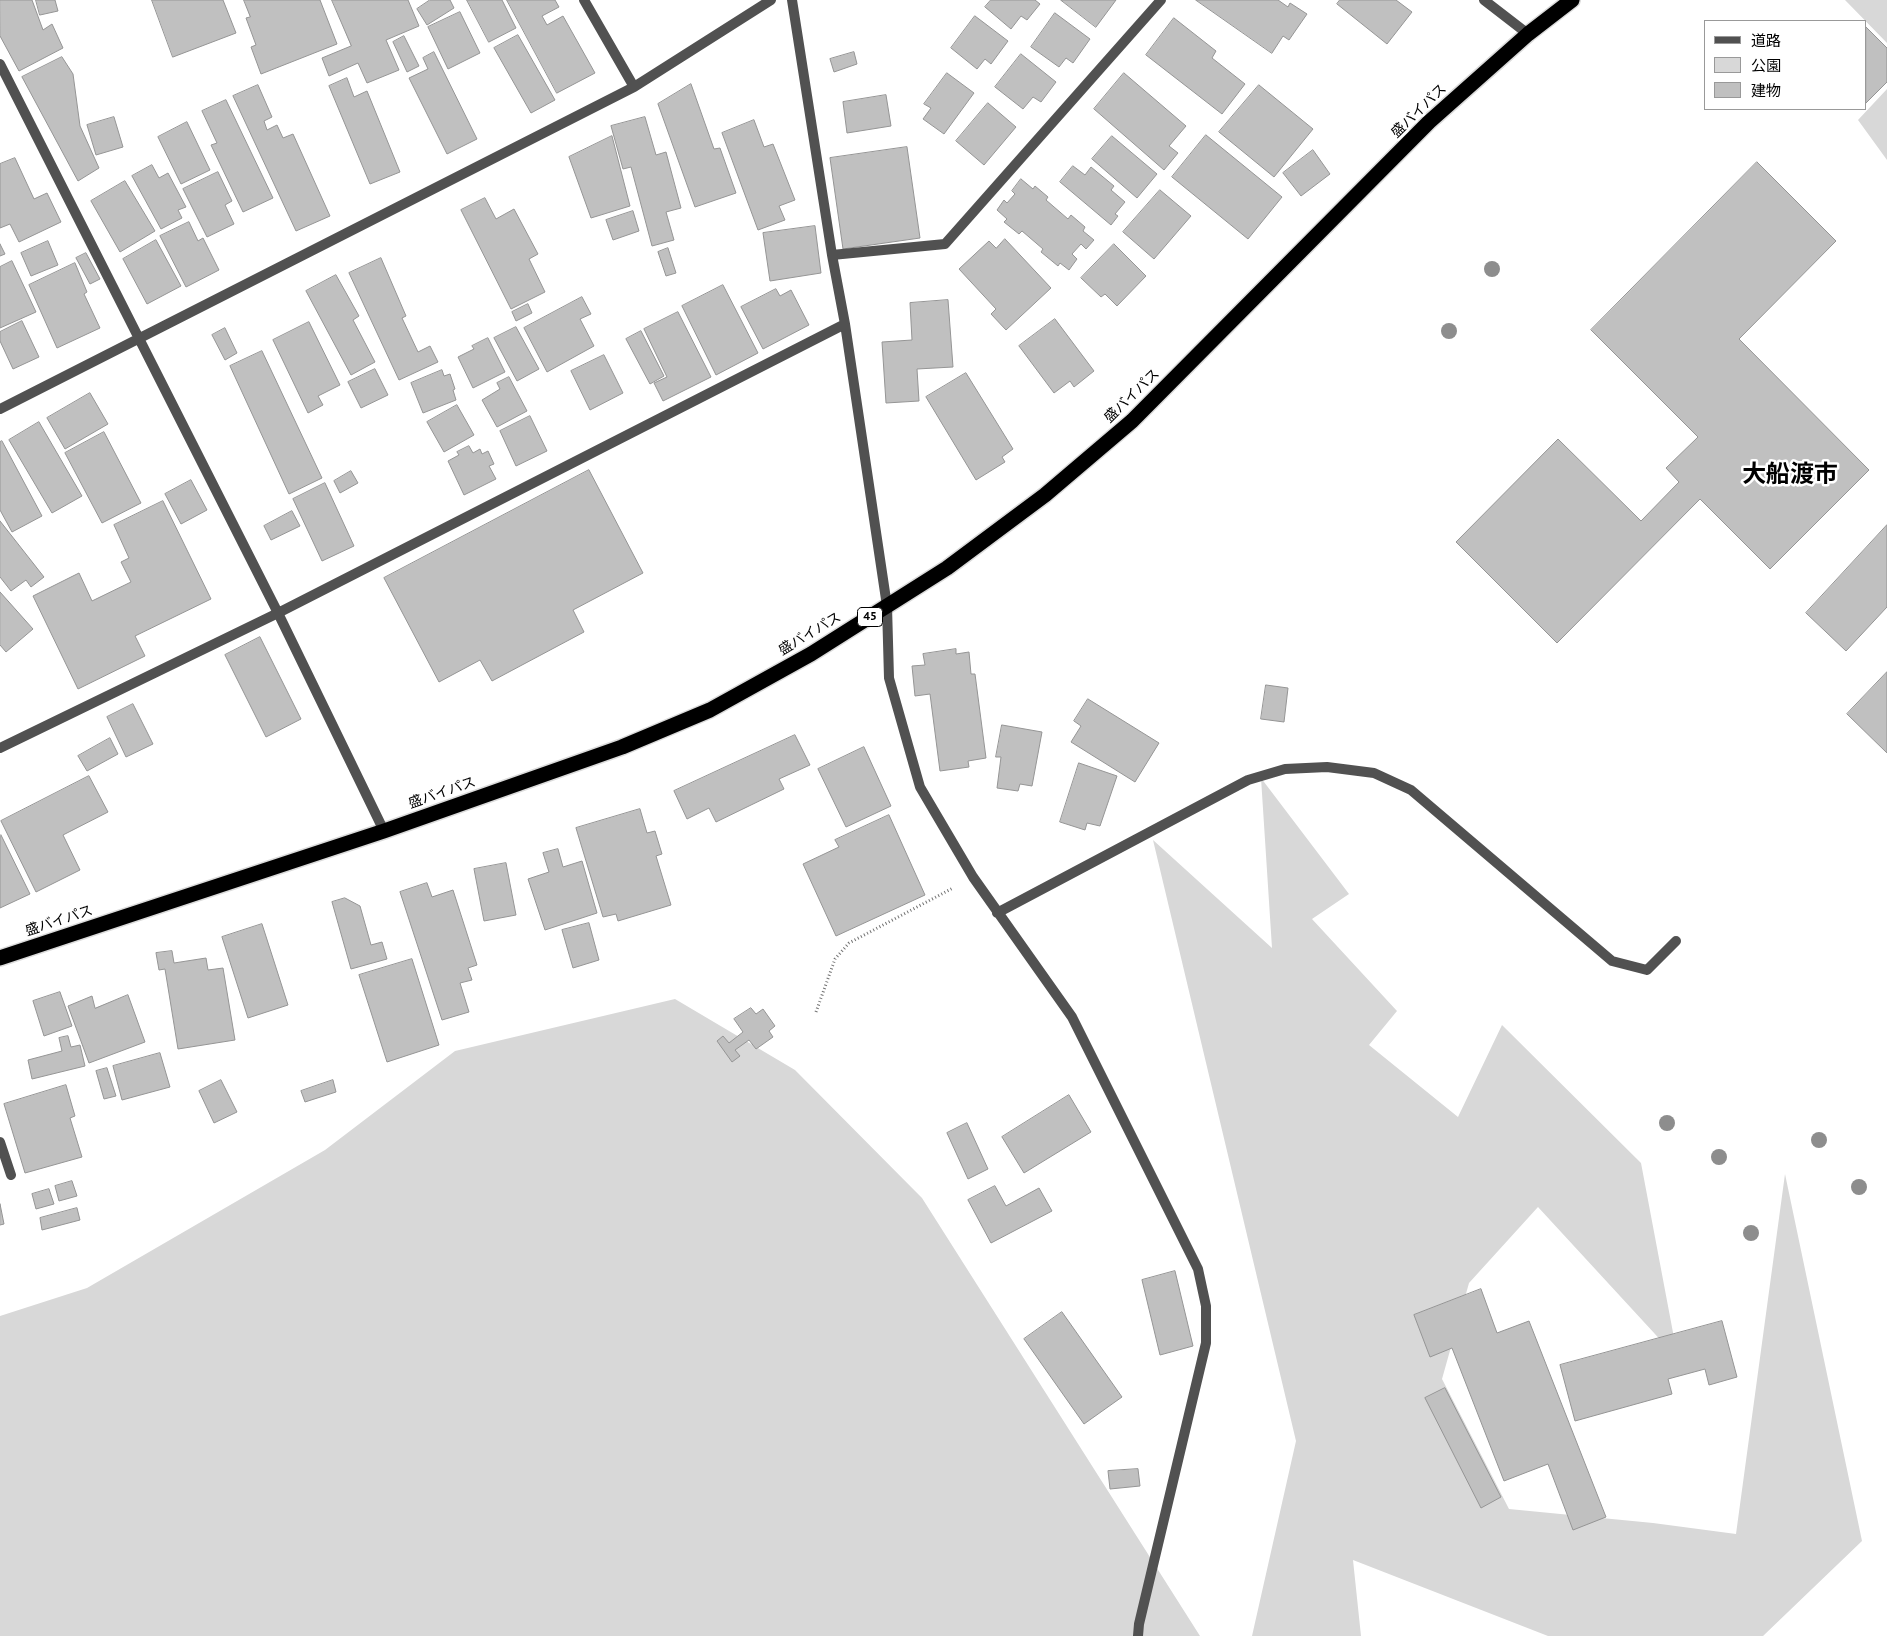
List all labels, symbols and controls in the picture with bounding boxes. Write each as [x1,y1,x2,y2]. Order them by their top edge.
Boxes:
legend [1704,20,1867,110]
text: 道路 [1751,31,1781,50]
text: 公園 [1751,56,1781,75]
street label: 盛バイパス [1388,81,1450,141]
text: 建物 [1751,81,1781,100]
street label: 盛バイパス [1101,366,1163,426]
district label: 大船渡市 [1742,461,1838,489]
road number: 45 [858,608,882,626]
street label: 盛バイパス [776,609,844,659]
street label: 盛バイパス [406,774,478,812]
street label: 盛バイパス [23,902,95,940]

